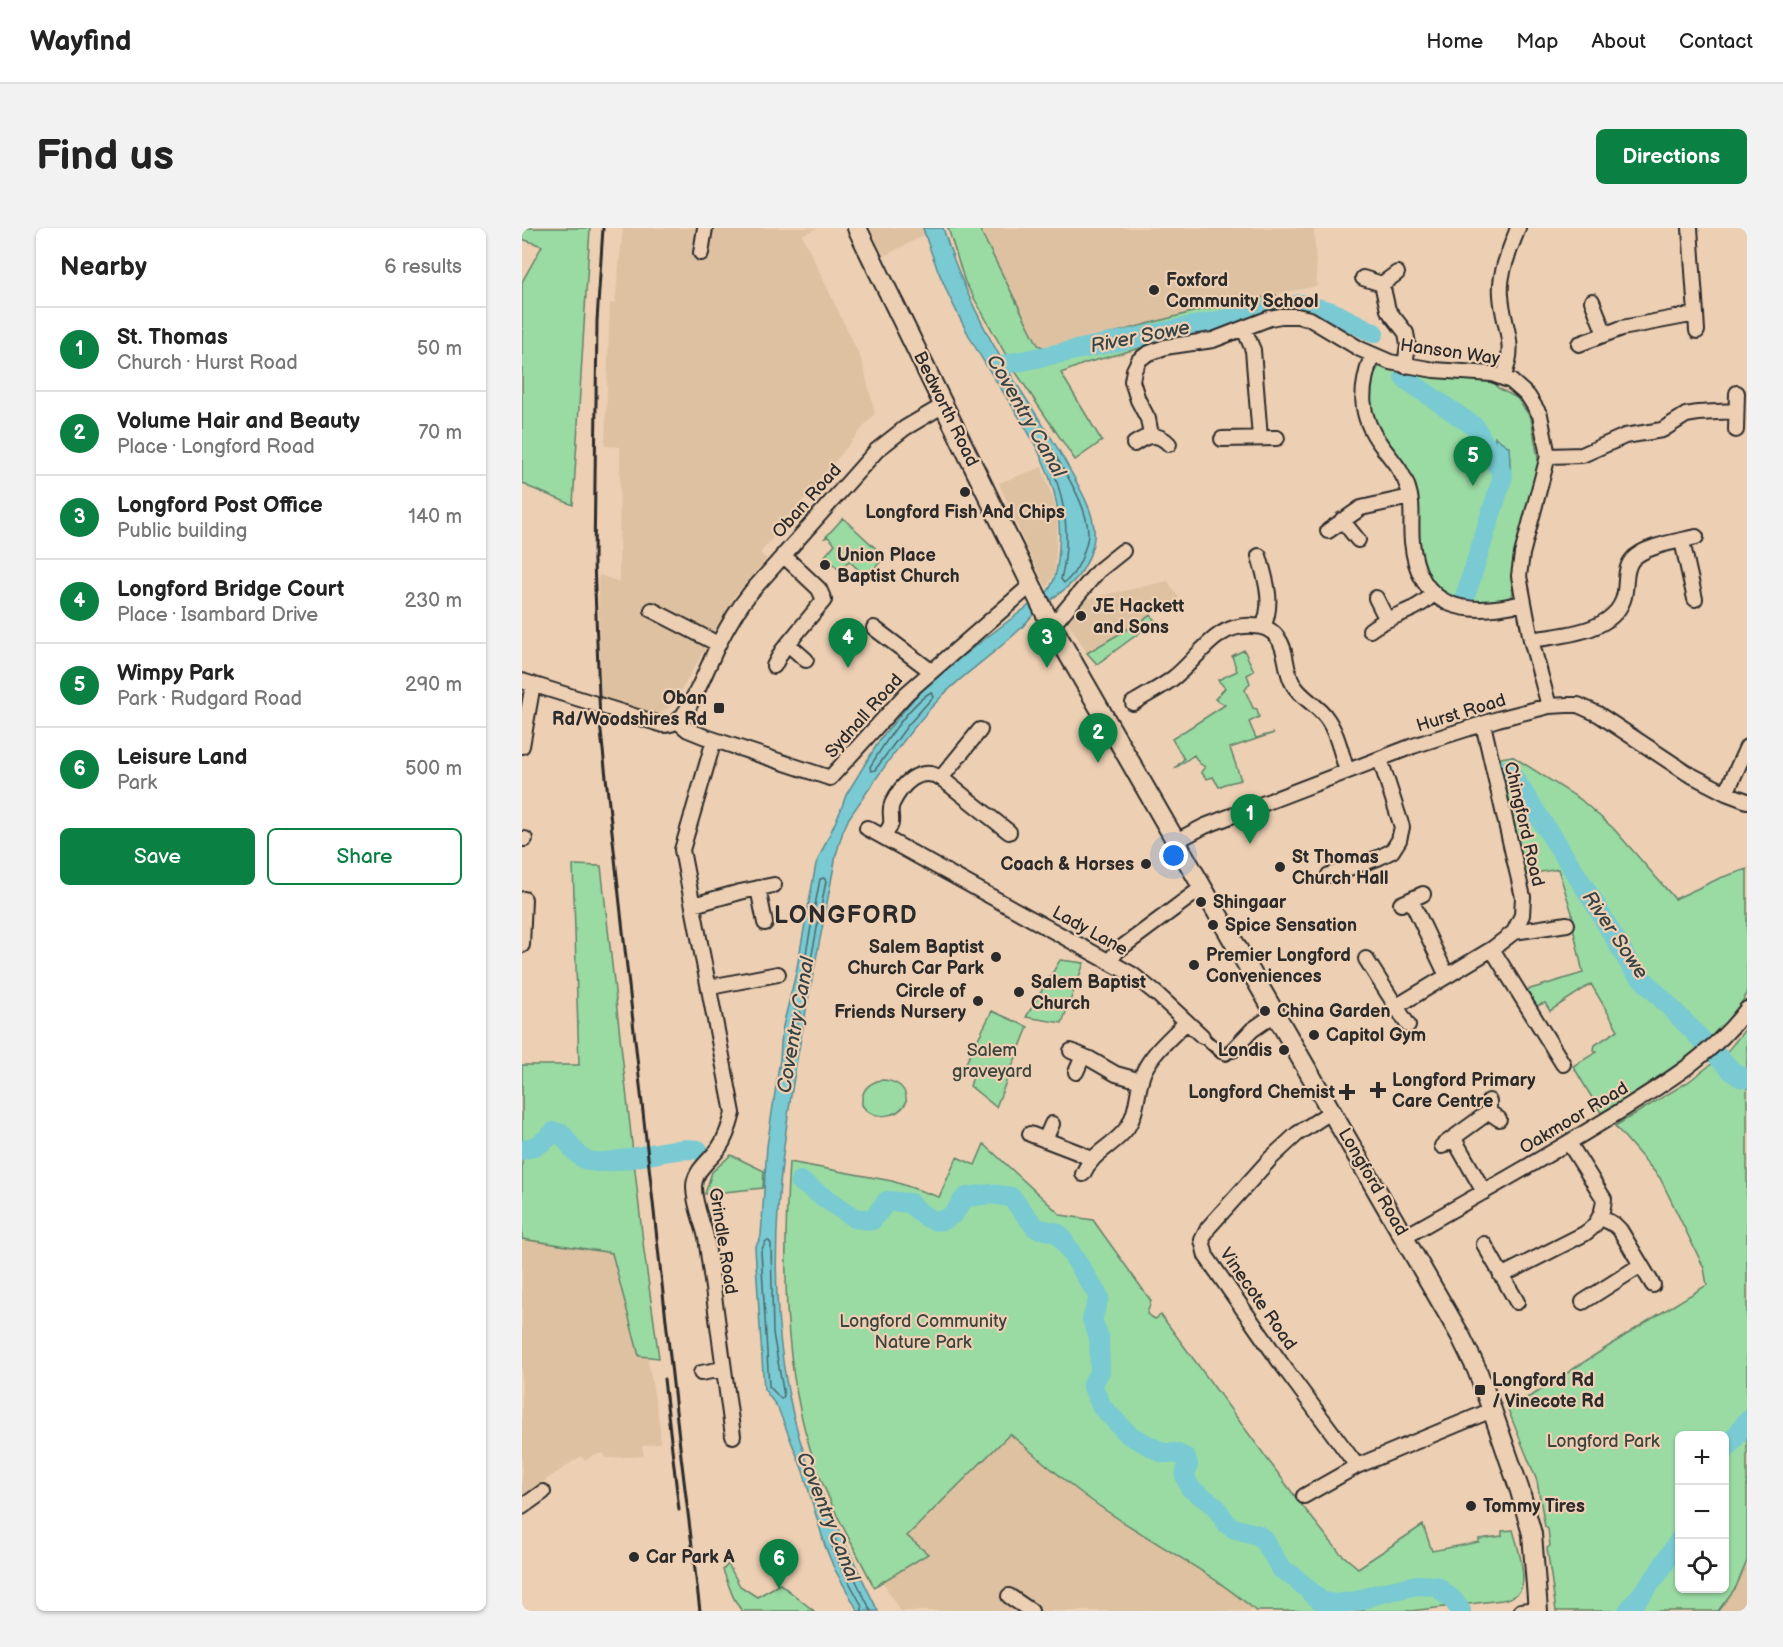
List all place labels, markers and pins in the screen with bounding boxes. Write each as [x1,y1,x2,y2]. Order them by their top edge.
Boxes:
place label: Foxford Community School [1166,270,1318,312]
marker: Foxford Community School [1147,283,1161,297]
pin: 5 [1454,436,1492,486]
marker: Longford Fish And Chips [958,485,972,499]
place label: Longford Fish And Chips [865,502,1065,523]
place label: Union Place Baptist Church [837,545,960,587]
marker: Union Place Baptist Church [818,558,832,572]
place label: JE Hackett and Sons [1093,596,1184,638]
marker: JE Hackett and Sons [1074,609,1088,623]
pin: 4 [828,618,868,668]
pin: 3 [1028,618,1066,668]
place label: Oban Rd/Woodshires Rd [552,688,707,730]
marker: Oban Rd/Woodshires Rd [712,701,726,715]
pin: 2 [1078,714,1118,763]
pin: 1 [1230,794,1270,844]
place label: St Thomas Church Hall [1292,847,1389,889]
place label: Coach & Horses [1000,854,1134,875]
marker: Coach & Horses [1139,857,1153,871]
marker: St Thomas Church Hall [1273,860,1287,874]
place label: Shingaar [1213,892,1287,913]
marker: Shingaar [1194,895,1208,909]
place label: Spice Sensation [1225,915,1357,936]
marker: Spice Sensation [1206,918,1220,932]
place label: Salem Baptist Church Car Park [848,937,985,979]
place label: Premier Longford Conveniences [1206,945,1351,987]
marker: Salem Baptist Church Car Park [989,950,1003,964]
marker: Premier Longford Conveniences [1187,958,1201,972]
place label: Salem Baptist Church [1031,972,1146,1014]
place label: Circle of Friends Nursery [834,981,967,1023]
marker: Salem Baptist Church [1012,985,1026,999]
marker: Circle of Friends Nursery [971,994,985,1008]
place label: China Garden [1277,1001,1390,1022]
marker: China Garden [1258,1004,1272,1018]
place label: Capitol Gym [1326,1025,1426,1046]
marker: Capitol Gym [1307,1028,1321,1042]
place label: Londis [1218,1040,1272,1061]
marker: Londis [1277,1043,1291,1057]
place label: Longford Primary Care Centre [1392,1070,1536,1112]
marker: Longford Primary Care Centre [1369,1081,1387,1099]
place label: Longford Chemist [1188,1082,1335,1103]
marker: Longford Chemist [1340,1085,1354,1099]
place label: Longford Rd / Vinecote Rd [1492,1370,1604,1412]
marker: Longford Rd / Vinecote Rd [1473,1383,1487,1397]
place label: Tommy Tires [1483,1496,1585,1517]
marker: Tommy Tires [1464,1499,1478,1513]
pin: 6 [760,1540,798,1589]
place label: Car Park A [646,1547,735,1568]
marker: Car Park A [627,1550,641,1564]

